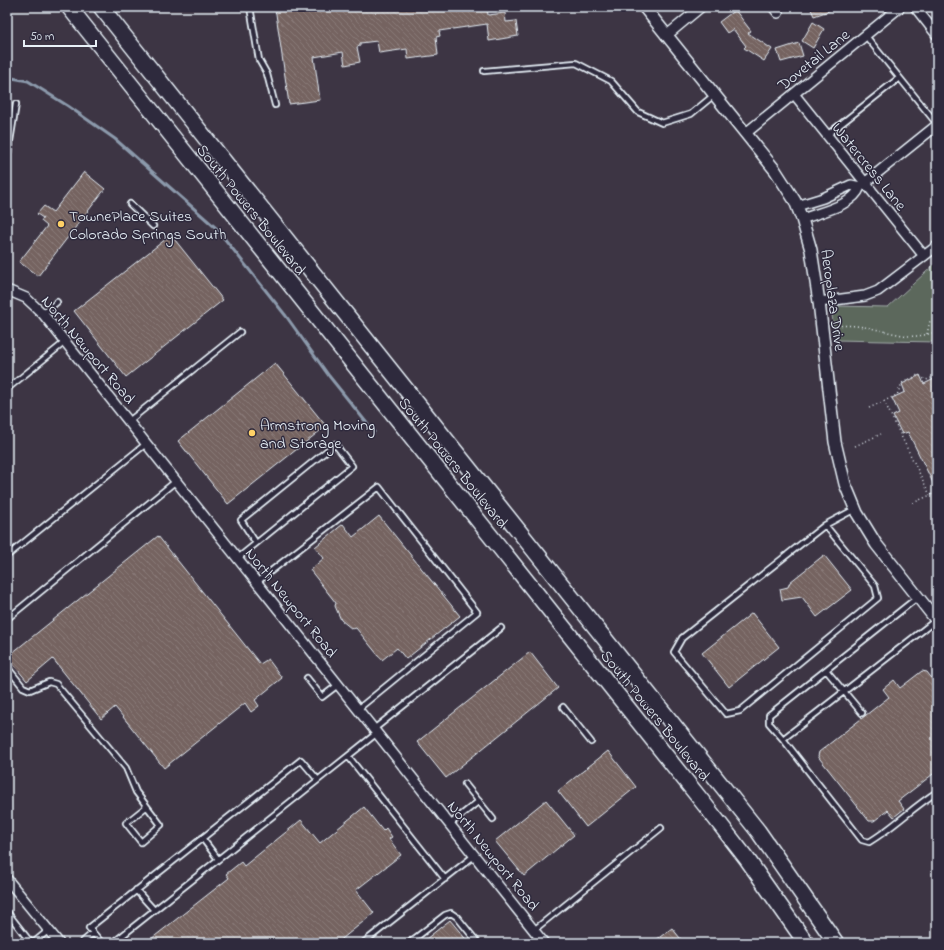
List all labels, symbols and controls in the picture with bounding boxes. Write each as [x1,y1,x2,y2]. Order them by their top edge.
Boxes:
scale bar [24,22,96,48]
street label: Dovetail Lane [772,23,856,98]
text: 50 m [30,28,54,46]
street label: Watercress Lane [825,118,912,217]
street label: South Powers Boulevard [190,139,311,281]
place label: TownePlace Suites Colorado Springs South [69,205,226,247]
marker: TownePlace Suites Colorado Springs South [56,219,66,229]
street label: Aeroplaza Drive [813,248,851,354]
street label: North Newport Road [35,291,140,410]
street label: South Powers Boulevard [392,392,513,534]
place label: Armstrong Moving and Storage [260,414,375,456]
marker: Armstrong Moving and Storage [247,428,257,438]
street label: North Newport Road [238,543,342,664]
street label: South Powers Boulevard [594,645,715,787]
street label: North Newport Road [440,796,544,917]

